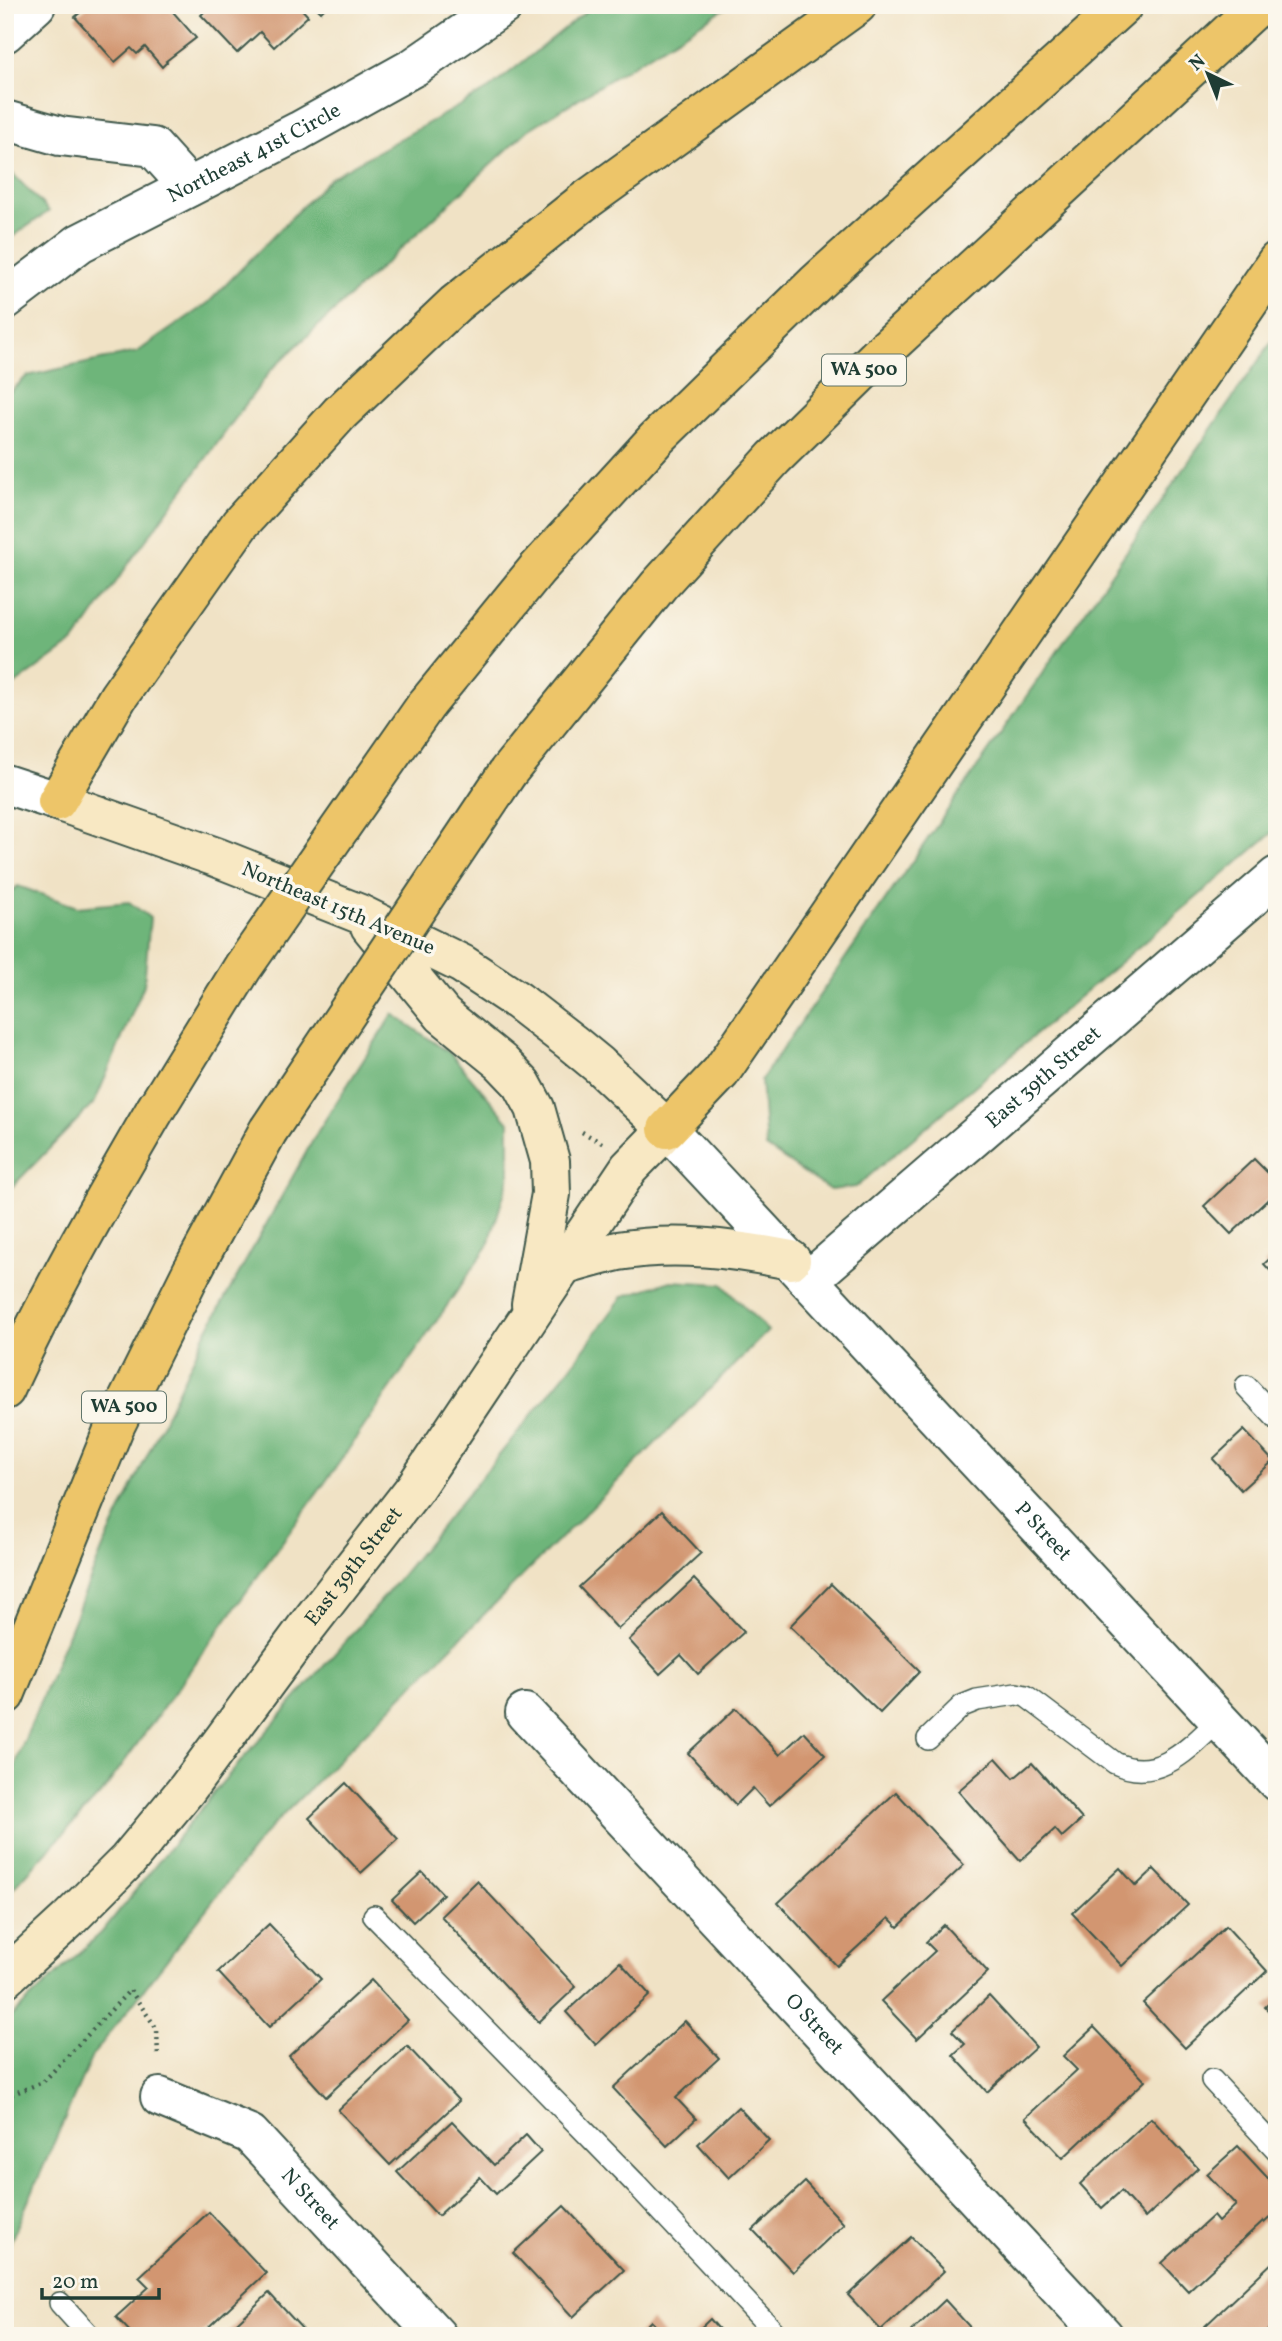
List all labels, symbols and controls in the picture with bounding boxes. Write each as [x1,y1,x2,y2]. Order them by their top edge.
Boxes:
north arrow [1174,38,1244,108]
text: N [1184,49,1212,77]
street label: Northeast 41st Circle [162,96,346,210]
road number: WA 500 [822,354,906,386]
street label: Northeast 15th Avenue [237,855,439,963]
street label: East 39th Street [980,1019,1108,1136]
road number: WA 500 [82,1392,166,1422]
street label: P Street [1008,1496,1078,1568]
street label: East 39th Street [298,1501,409,1632]
street label: O Street [778,1987,850,2062]
street label: N Street [274,2162,346,2236]
scale bar [42,2257,159,2301]
text: 20 m [52,2268,98,2297]

